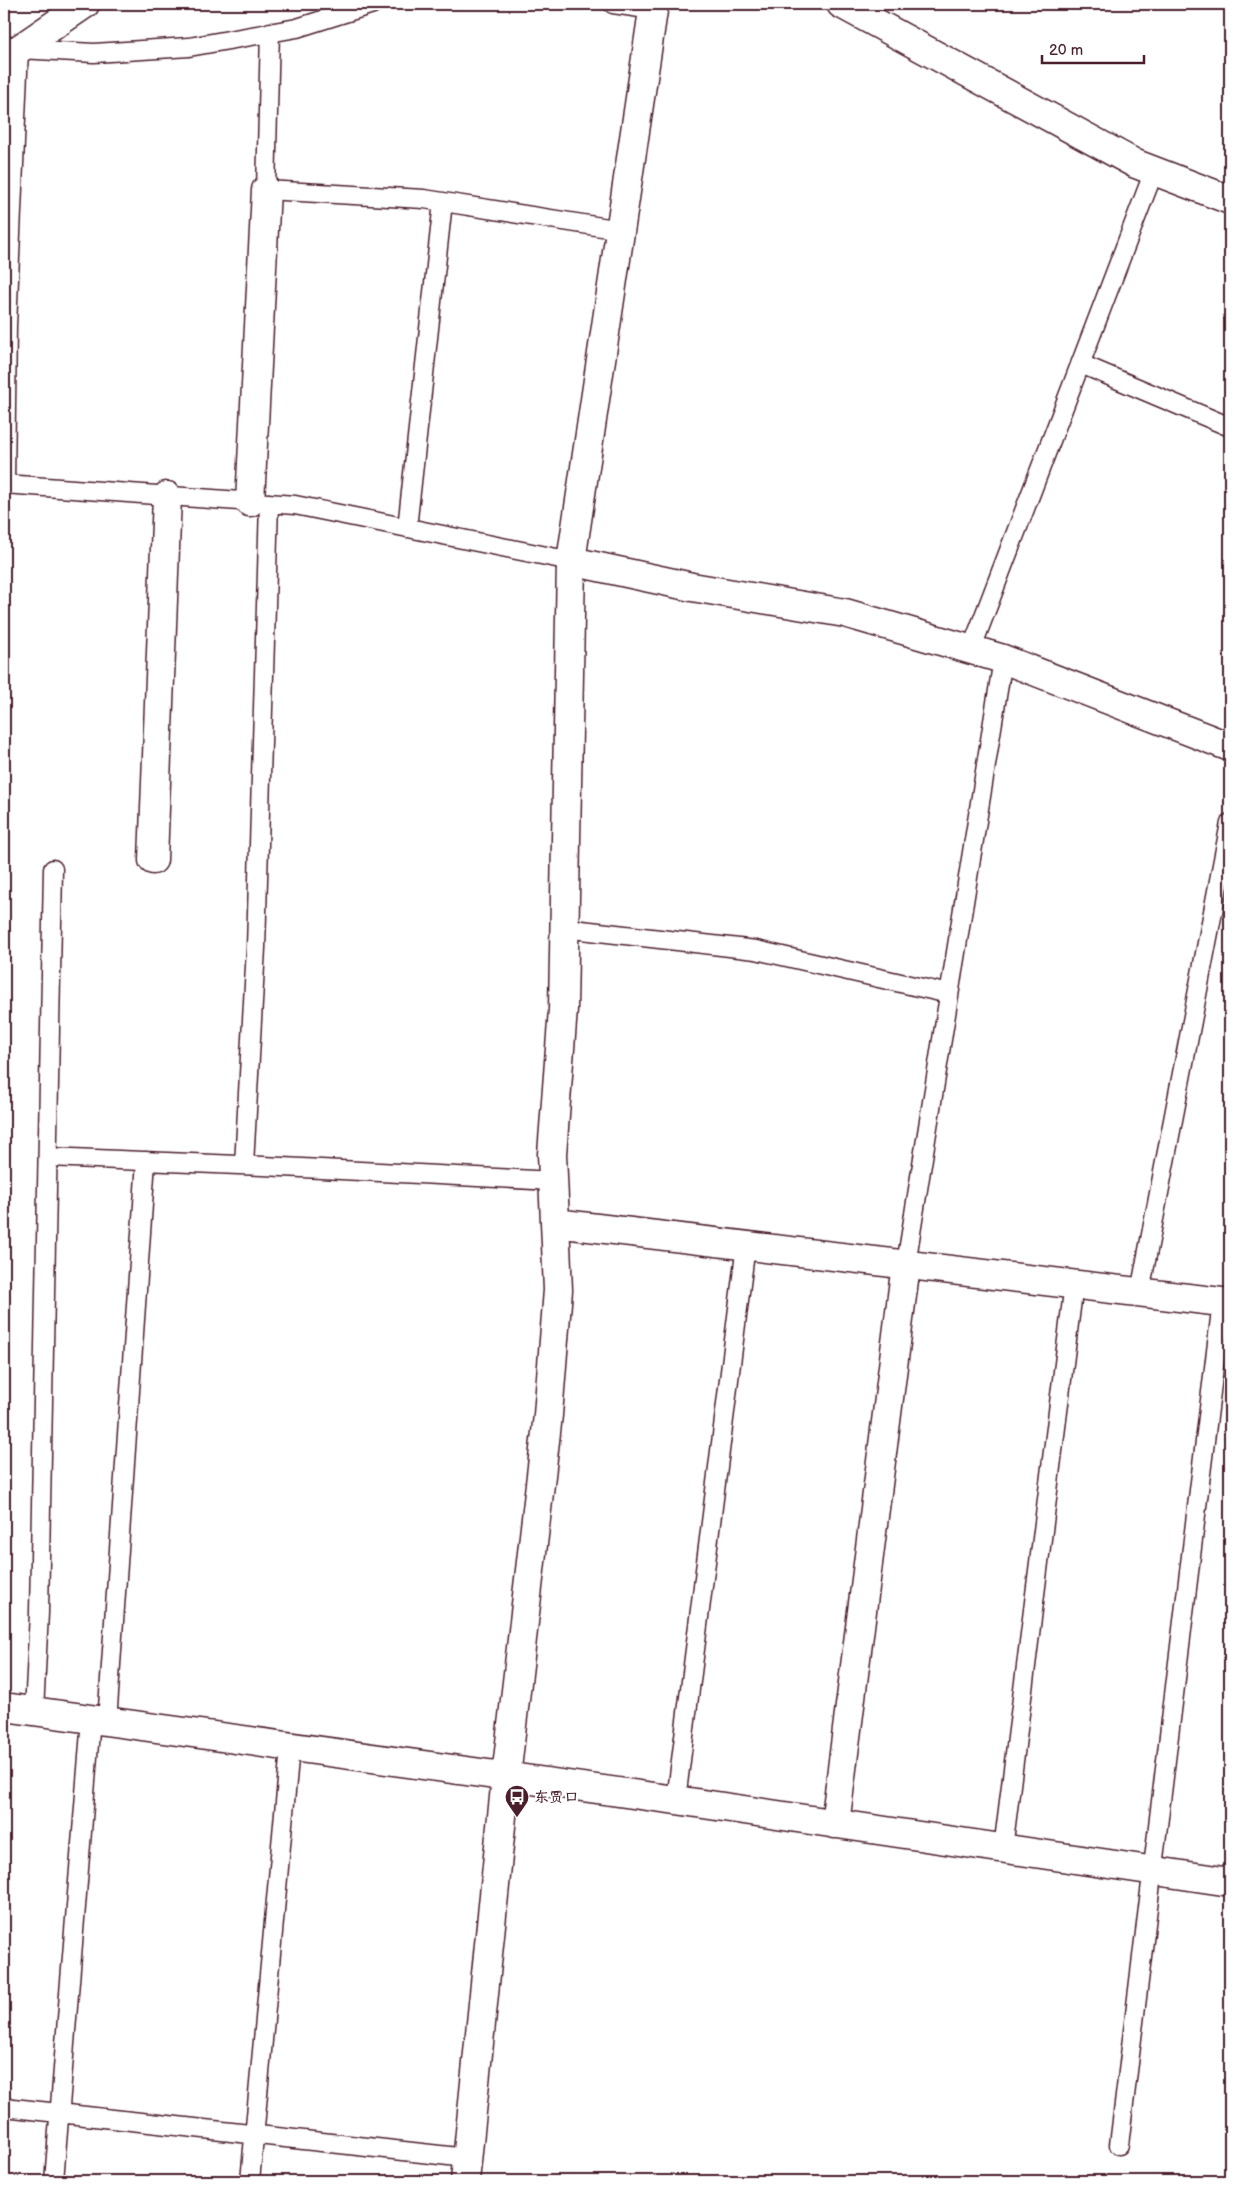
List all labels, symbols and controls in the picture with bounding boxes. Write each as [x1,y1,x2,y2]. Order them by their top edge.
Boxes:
scale bar [1042,32,1144,64]
text: 20 m [1049,41,1083,60]
bus stop icon: 东贾口 [504,1784,530,1818]
place label: 东贾口 [534,1788,579,1807]

